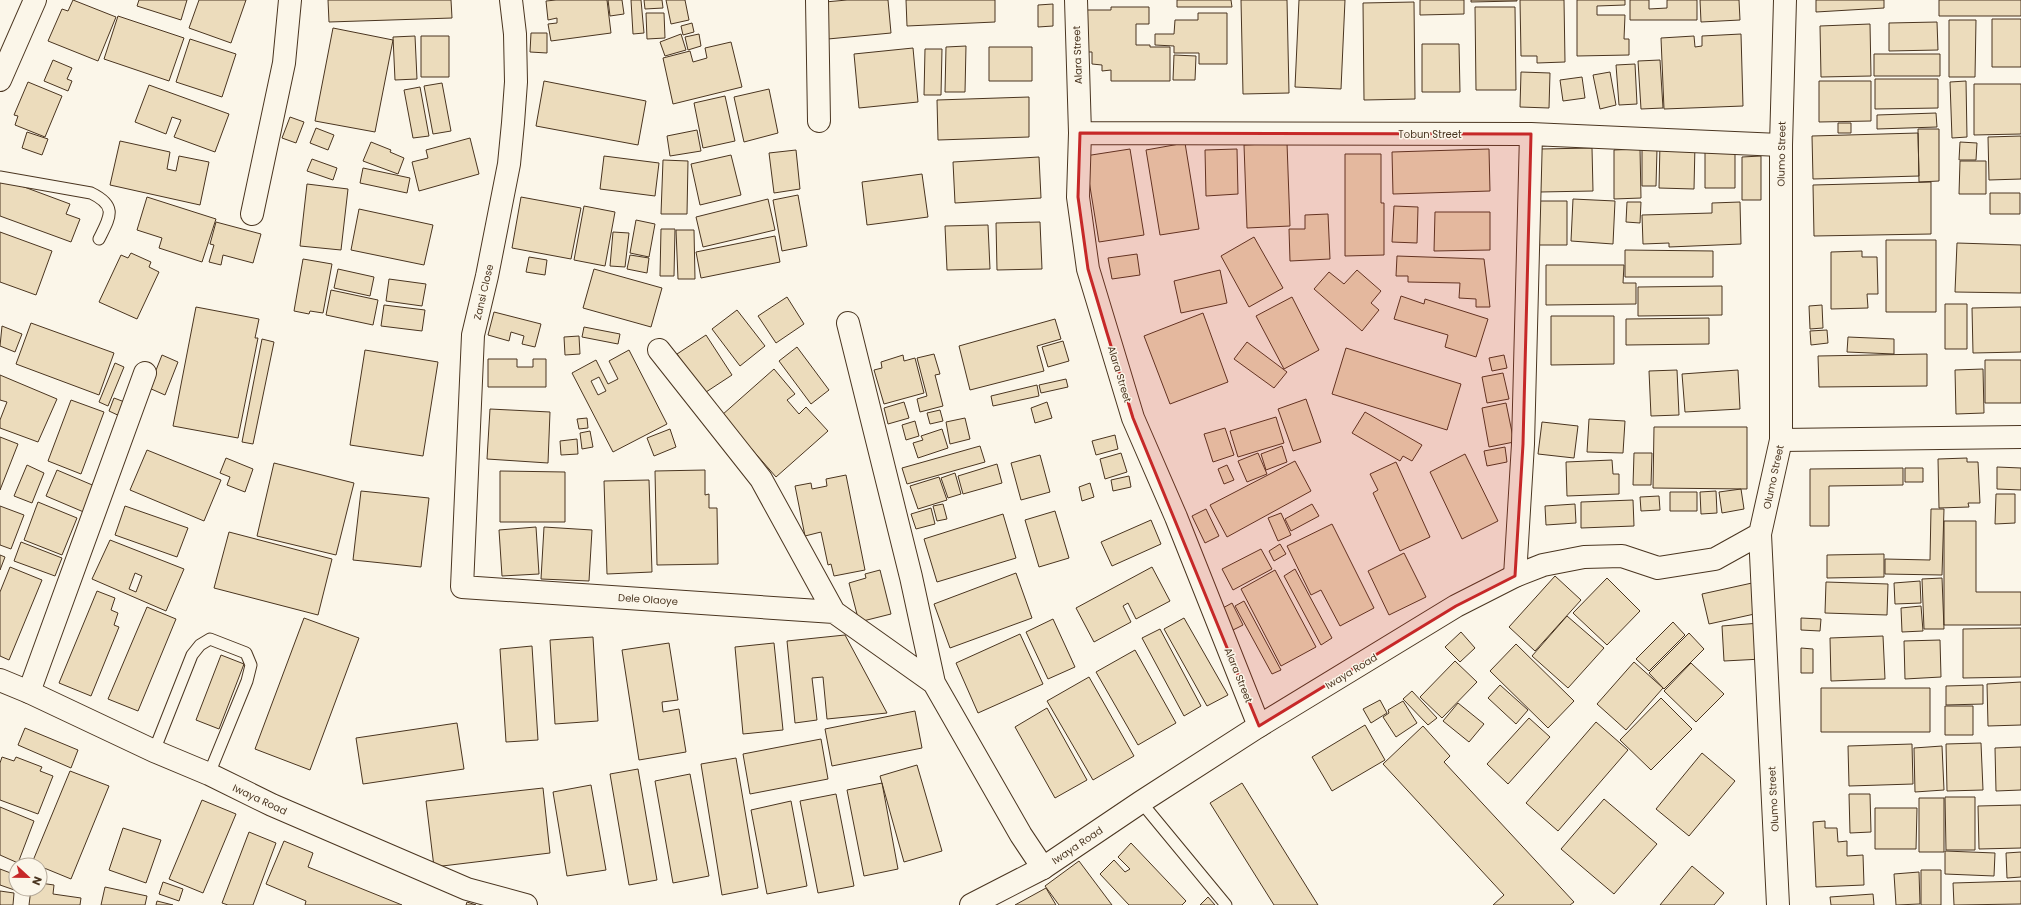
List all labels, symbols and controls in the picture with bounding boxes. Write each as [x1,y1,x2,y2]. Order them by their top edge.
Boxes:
street label: Alara Street [1069,25,1086,84]
street label: Olumo Street [1773,121,1790,187]
street label: Tobun Street [1398,127,1462,142]
street label: Zansi Close [470,263,497,322]
street label: Alara Street [1104,344,1135,405]
street label: Olumo Street [1759,443,1788,511]
street label: Dele Olaoye [618,590,678,609]
street label: Alara Street [1221,645,1257,705]
street label: Iwaya Road [1322,650,1380,693]
street label: Olumo Street [1764,766,1783,832]
street label: Iwaya Road [230,780,289,819]
street label: Iwaya Road [1049,823,1106,868]
north arrow [8,857,48,897]
text: N [28,874,46,888]

